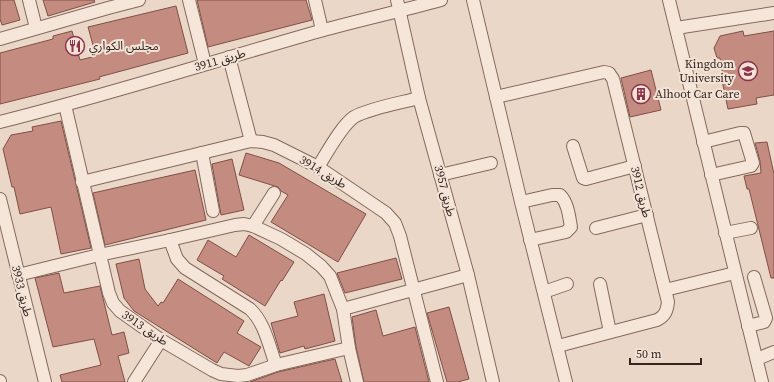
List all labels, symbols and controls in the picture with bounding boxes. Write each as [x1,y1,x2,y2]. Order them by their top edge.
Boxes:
restaurant icon: مجلس الكواري [64,35,86,57]
place label: مجلس الكواري [89,38,159,56]
street label: طريق 3911 [193,45,247,75]
place label: Kingdom University [679,56,735,86]
school or university icon: Kingdom University [737,60,759,82]
building icon: Alhoot Car Care [630,83,652,105]
place label: Alhoot Car Care [655,86,740,102]
street label: طريق 3914 [296,152,350,192]
street label: طريق 3957 [430,164,460,218]
street label: طريق 3912 [627,165,655,219]
street label: طريق 3933 [8,264,36,318]
street label: طريق 3913 [119,307,171,349]
scale bar [630,340,701,366]
text: 50 m [636,346,662,362]

